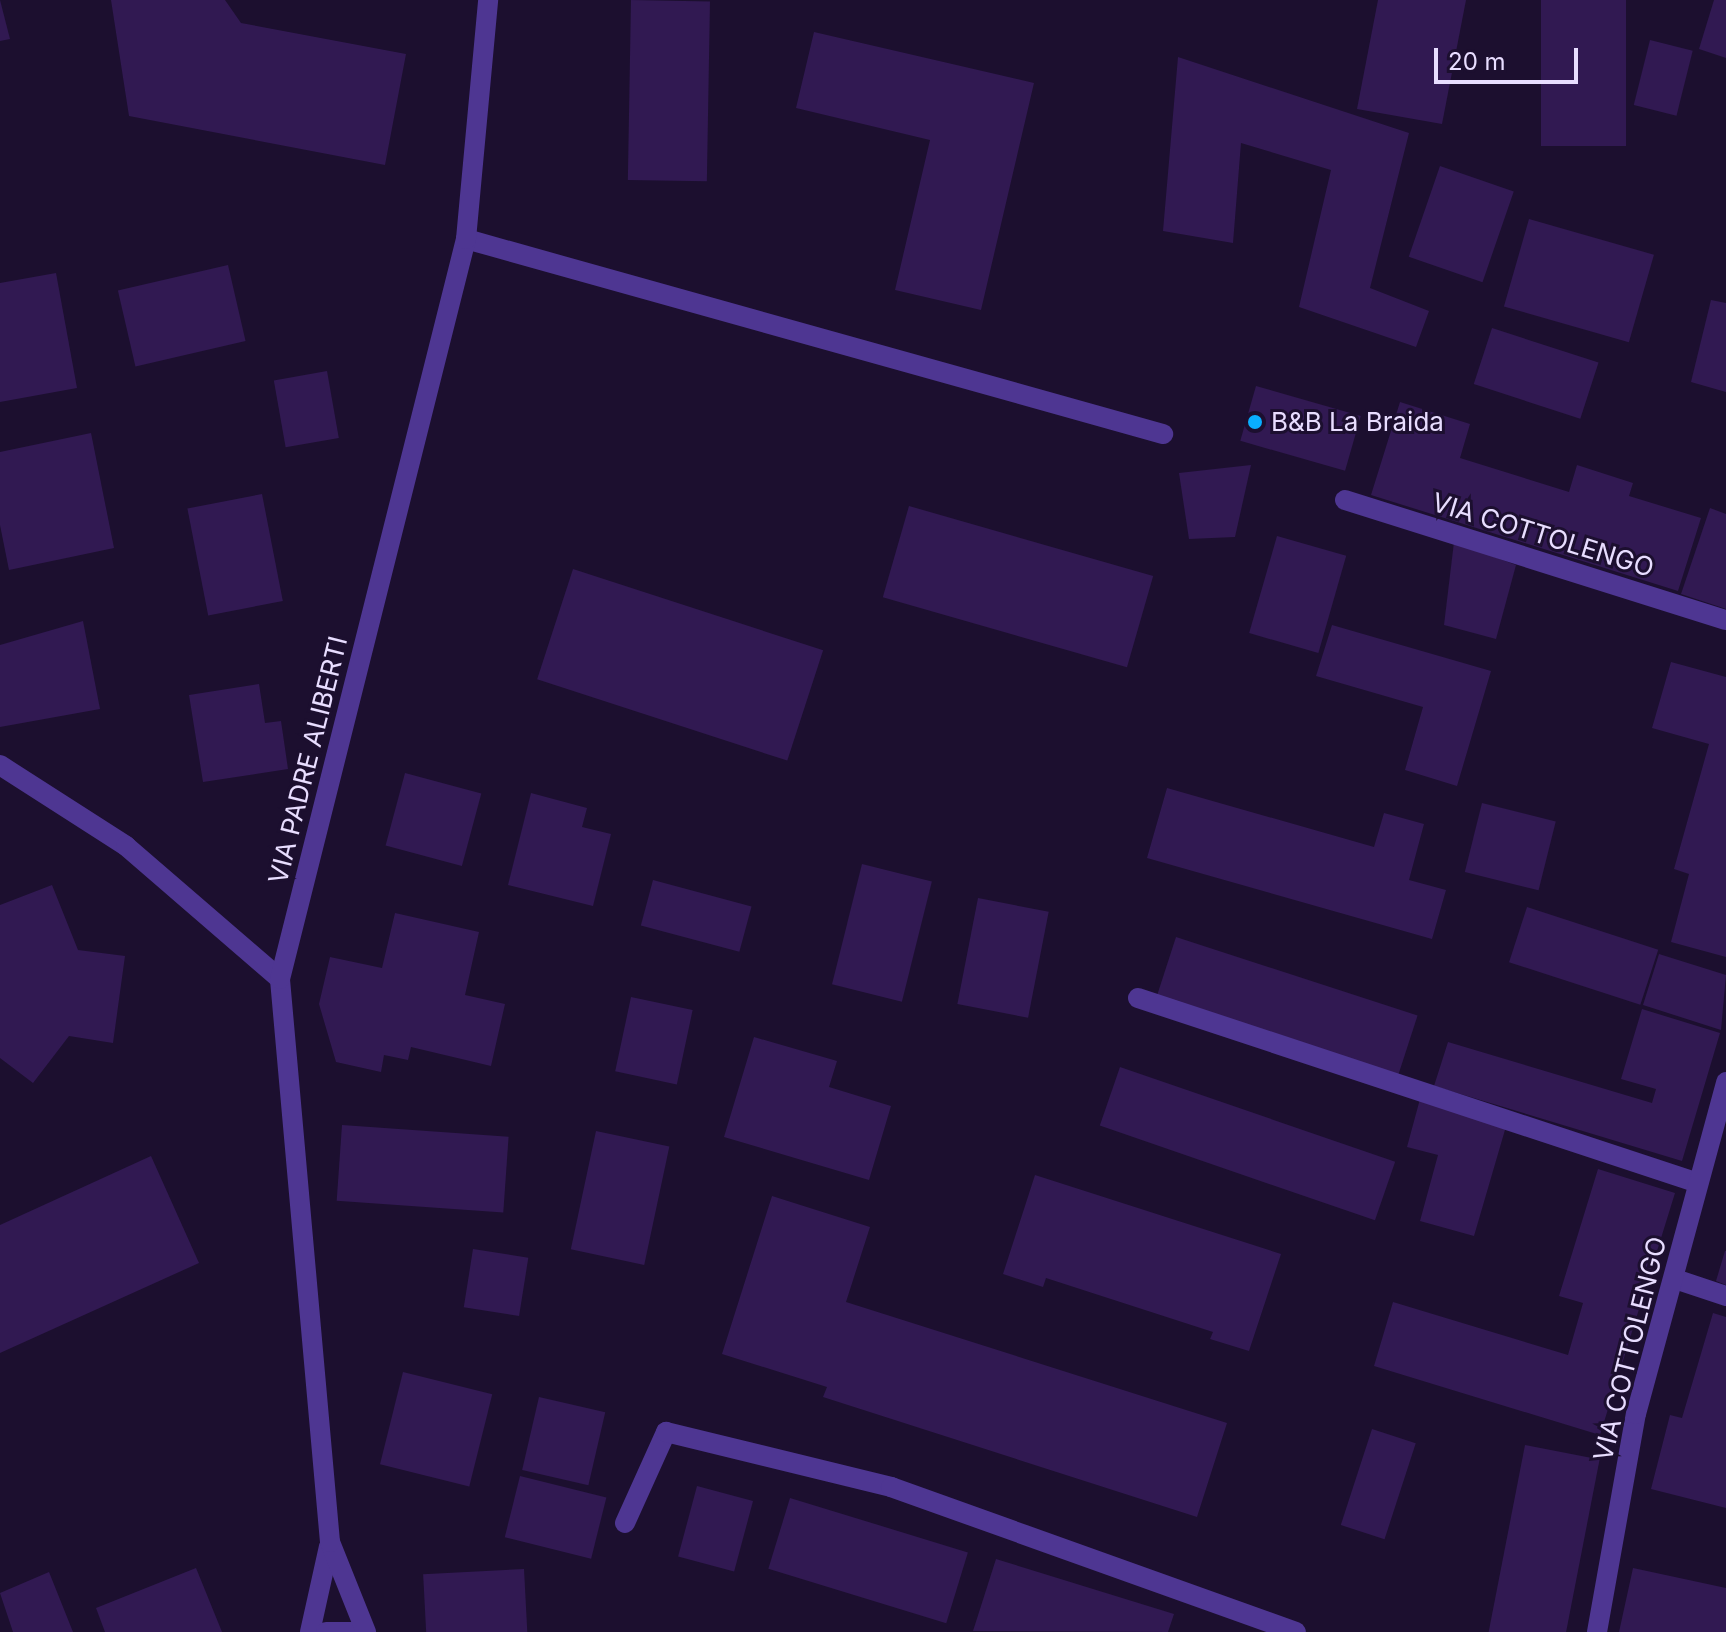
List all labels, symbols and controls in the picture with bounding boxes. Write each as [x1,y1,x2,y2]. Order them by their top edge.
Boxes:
scale bar [1438,32,1582,82]
text: 20 m [1448,47,1506,76]
place label: B&B La Braida [1271,406,1444,438]
marker: B&B La Braida [1246,413,1264,431]
street label: VIA COTTOLENGO [1428,486,1658,584]
street label: VIA PADRE ALIBERTI [262,633,354,887]
street label: VIA COTTOLENGO [1587,1234,1673,1464]

